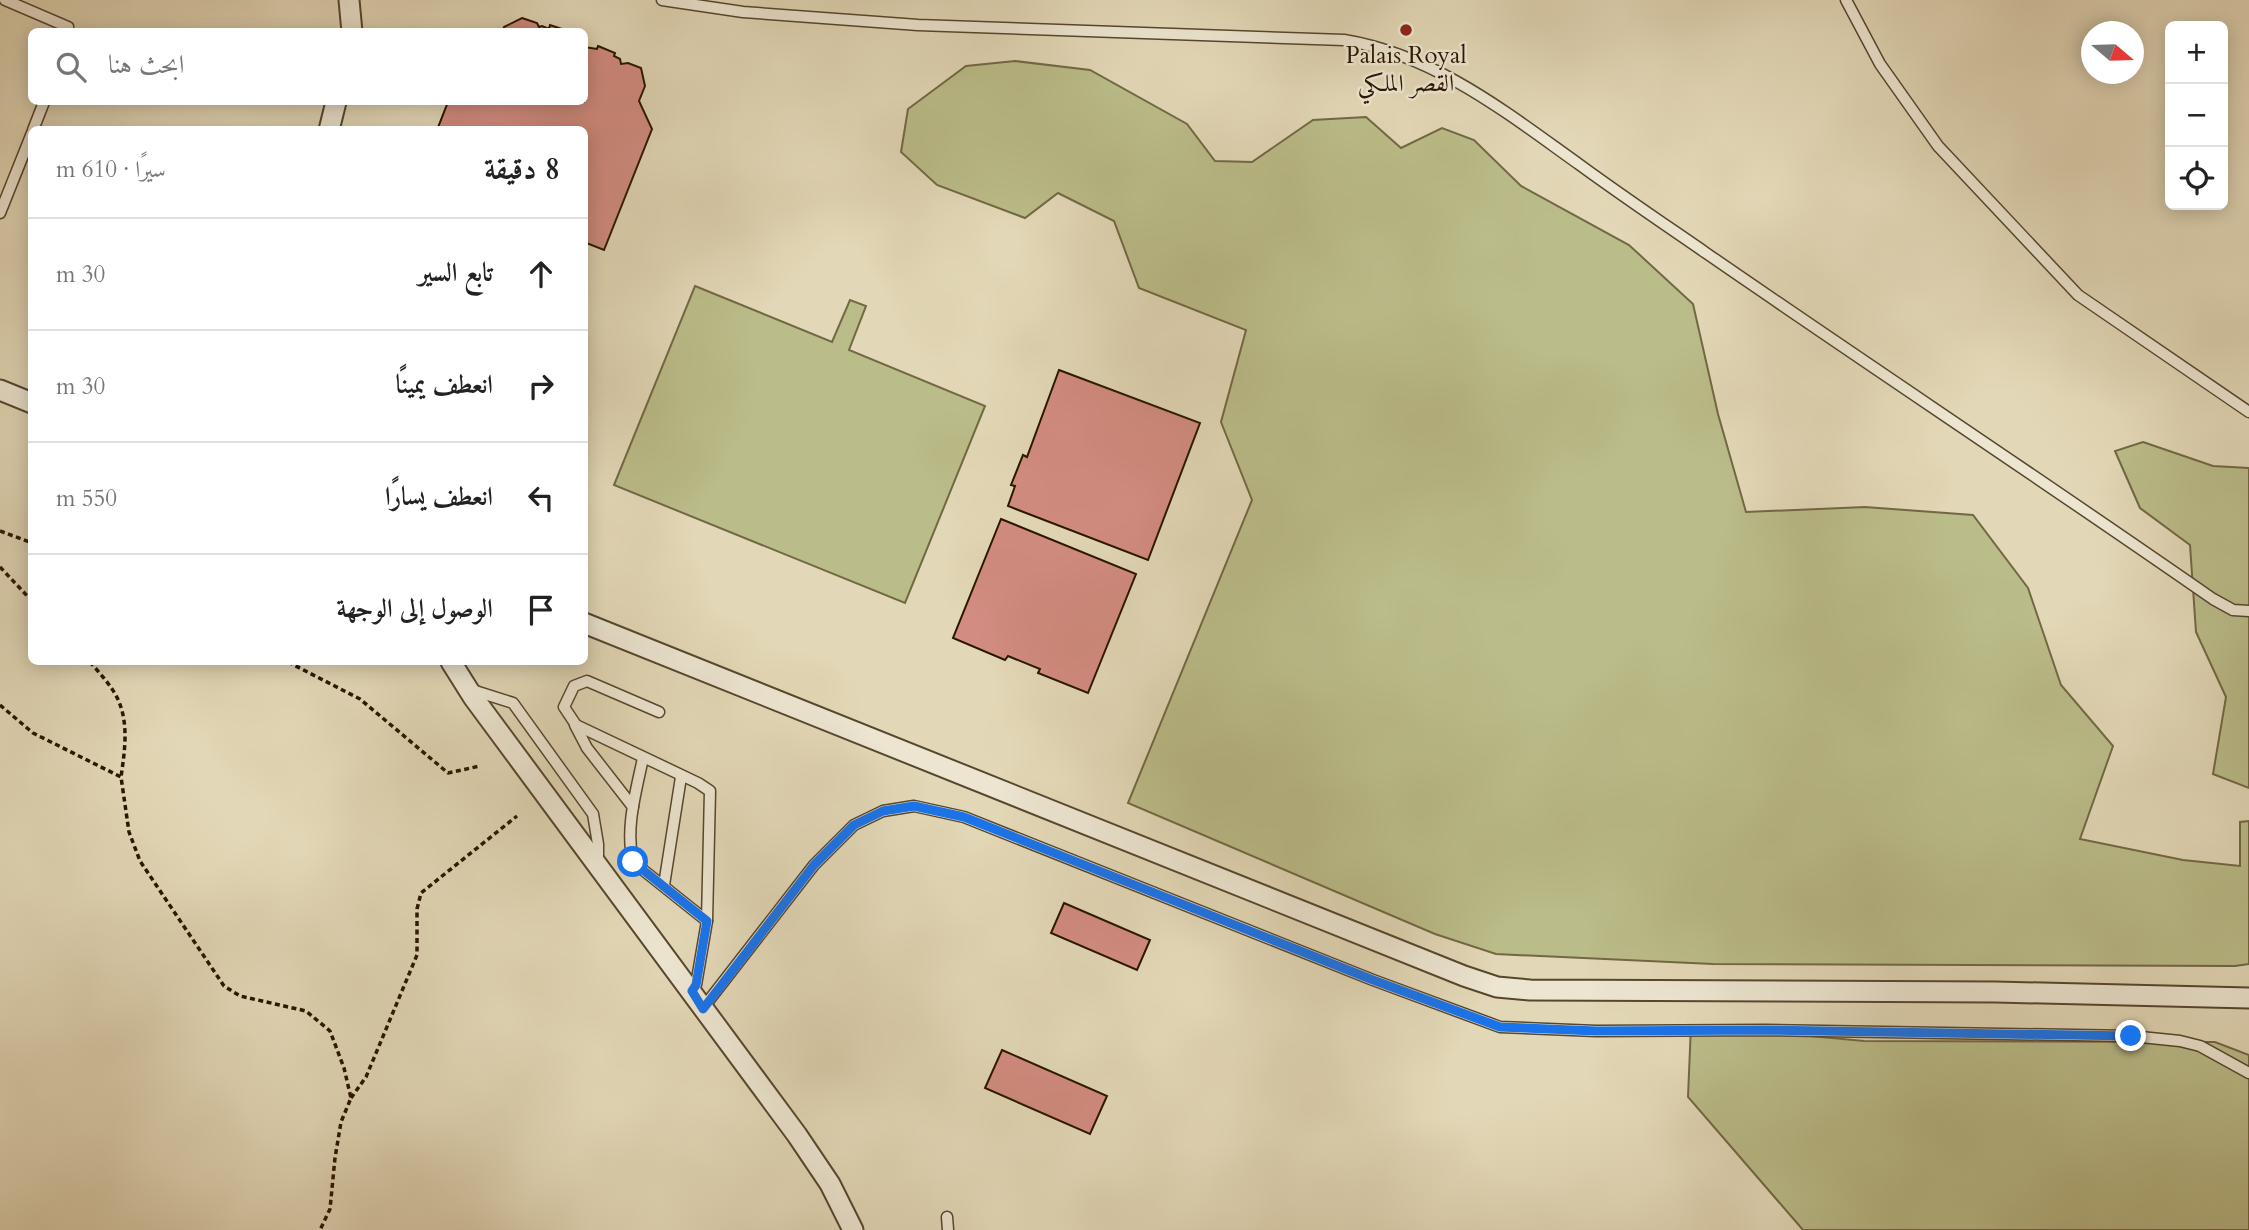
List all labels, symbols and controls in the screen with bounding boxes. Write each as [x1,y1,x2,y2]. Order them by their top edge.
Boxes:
north arrow [2081,21,2144,84]
map controls [2165,21,2228,210]
button: + [2165,21,2228,84]
marker: Palais Royal القصر الملكي [1398,22,1414,38]
search box [28,28,588,105]
place label: Palais Royal القصر الملكي [1345,39,1467,105]
text: ابحث هنا [108,47,184,82]
icon: search [52,48,90,86]
button: − [2165,84,2228,147]
button: locate [2165,147,2228,210]
text: 8 دقيقة [484,149,560,190]
text: سيرًا · 610 m [56,154,166,185]
text: تابع السير [418,255,493,290]
icon: ahead [522,255,560,293]
text: 30 m [56,259,105,290]
text: انعطف يمينًا [395,367,493,402]
icon: right [522,367,560,405]
text: 30 m [56,371,105,402]
text: انعطف يسارًا [385,479,493,514]
icon: left [522,479,560,517]
text: 550 m [56,483,117,514]
text: الوصول إلى الوجهة [337,591,493,626]
icon: arrive [522,591,560,629]
route start [617,846,648,877]
route end [2115,1020,2146,1051]

